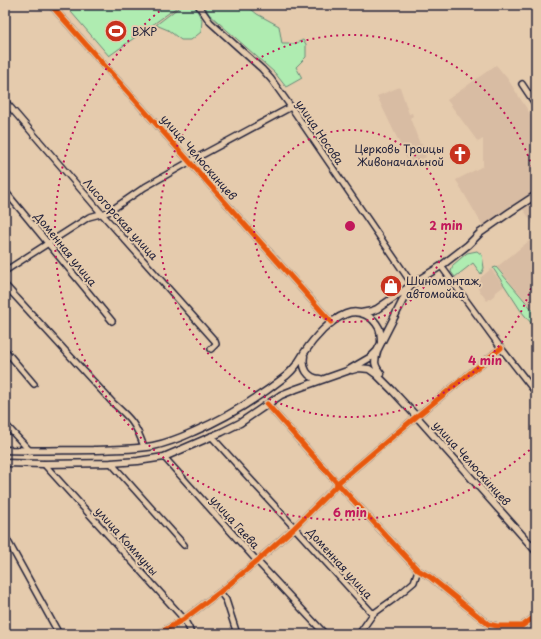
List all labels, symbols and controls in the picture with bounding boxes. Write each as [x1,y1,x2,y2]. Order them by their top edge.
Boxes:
sports icon: ВЖР [103,18,129,44]
place label: ВЖР [132,23,157,40]
street label: улица Носова [292,96,348,168]
street label: улица Челюскинцев [157,110,241,204]
place label: Церковь Троицы Живоначальной [354,140,444,170]
church icon: Церковь Троицы Живоначальной [447,141,473,167]
street label: Лисогорская улица [80,174,162,264]
street label: Доменная улица [30,208,101,290]
text: 2 min [429,216,463,234]
centre of rings [343,219,357,233]
place label: Шиномонтаж, автомойка [406,272,482,302]
shop icon: Шиномонтаж, автомойка [378,273,404,299]
text: 4 min [468,351,502,369]
street label: улица Челюскинцев [429,417,515,509]
street label: улица Гаева [206,491,264,553]
street label: улица Коммуны [91,503,163,579]
text: 6 min [333,503,367,521]
street label: Доменная улица [303,523,377,603]

